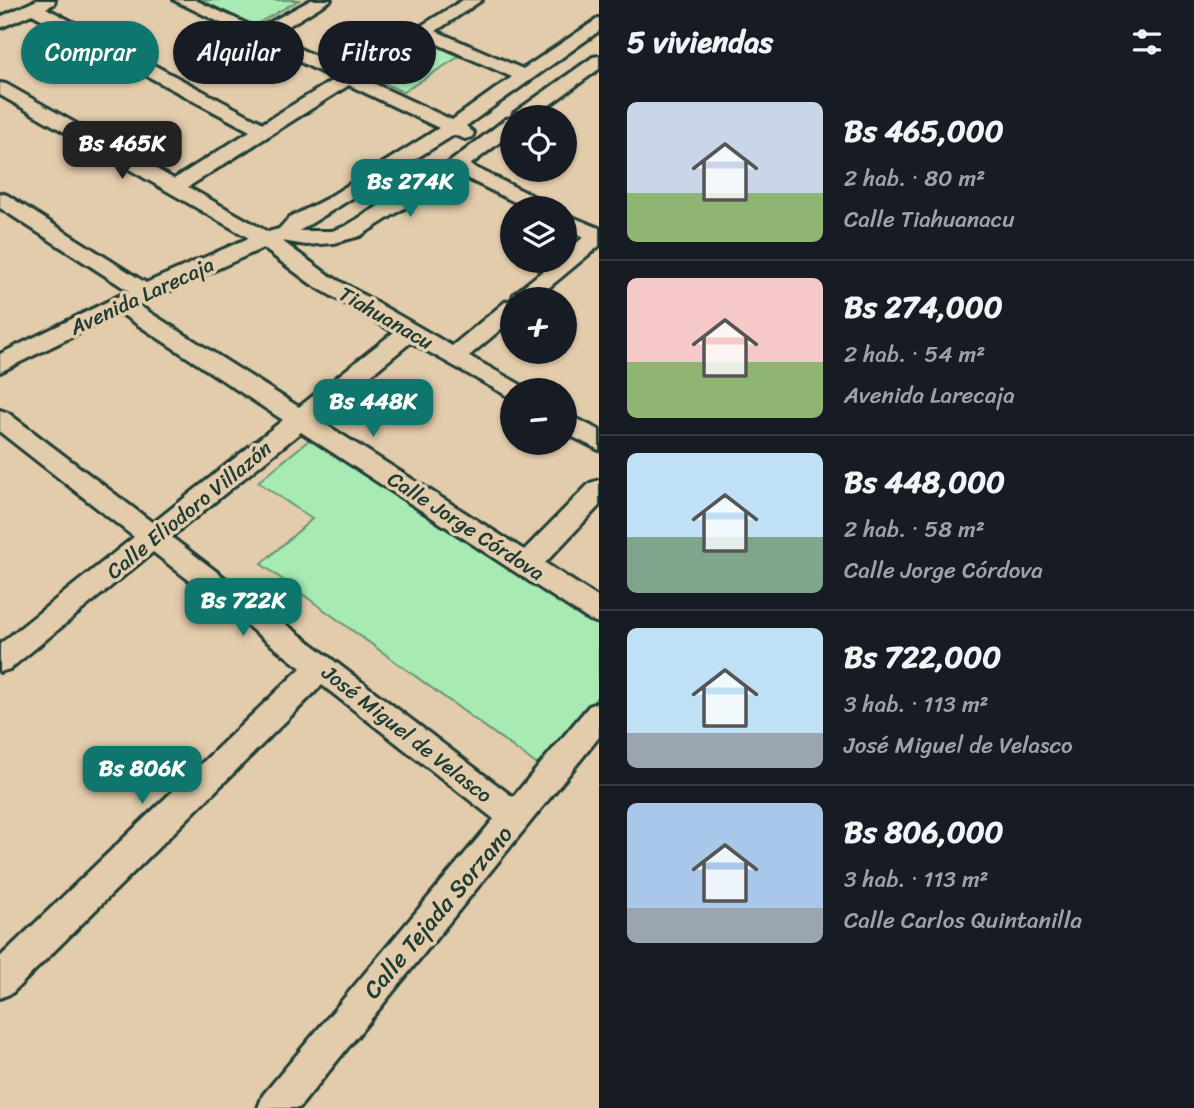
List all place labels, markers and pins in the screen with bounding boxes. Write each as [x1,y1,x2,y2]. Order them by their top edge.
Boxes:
pin: Bs 465K [57,122,187,181]
pin: Bs 274K [345,160,475,219]
pin: Bs 448K [308,380,438,439]
pin: Bs 722K [178,578,308,638]
pin: Bs 806K [77,746,207,806]

